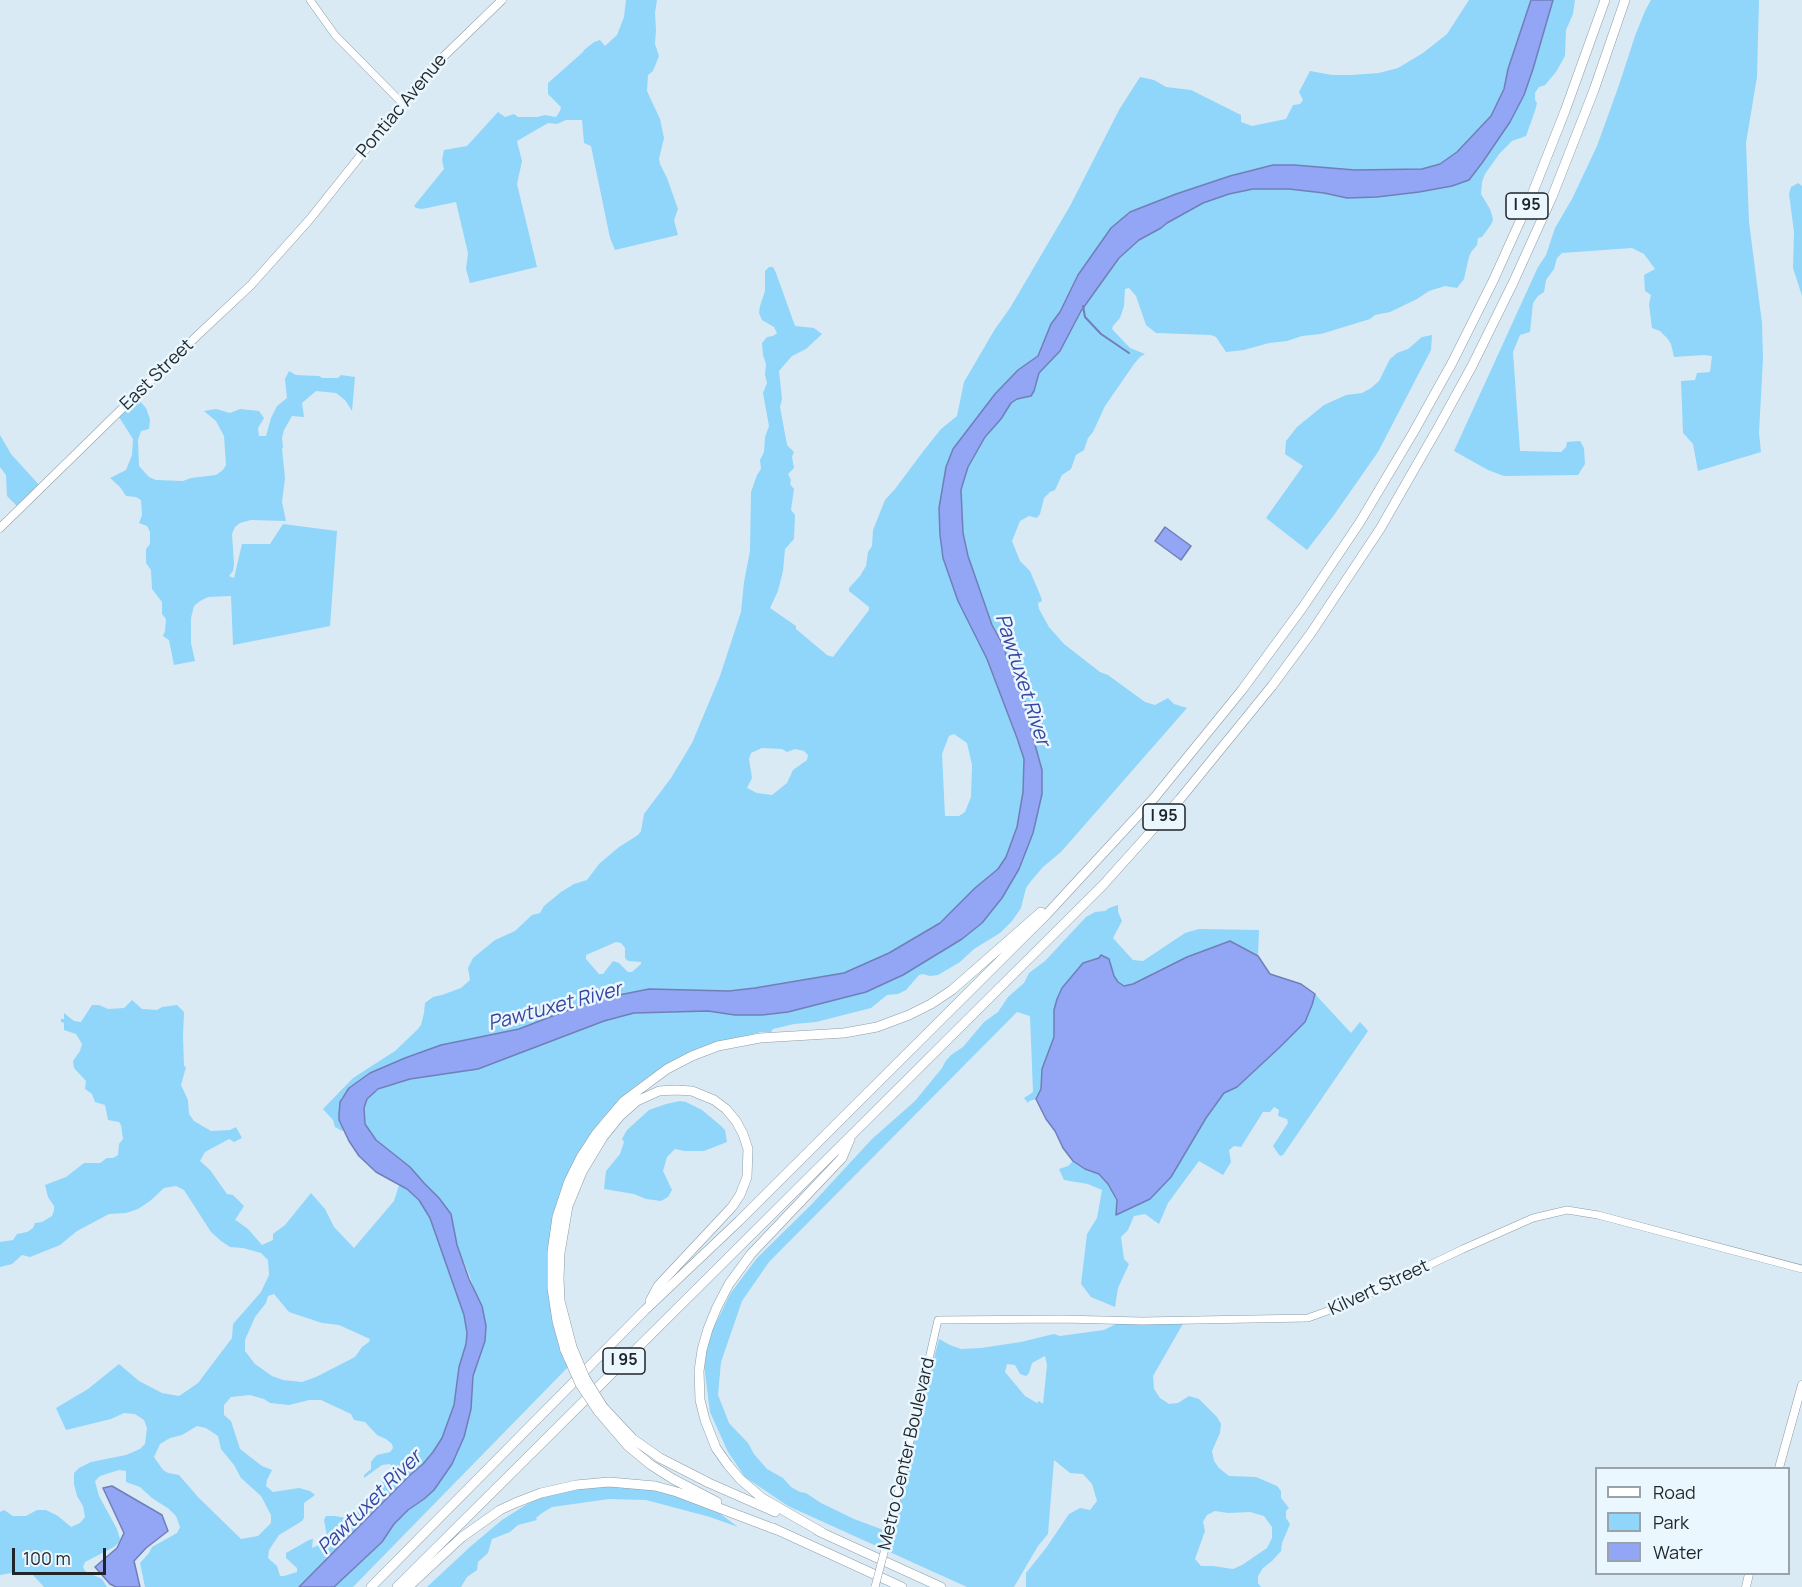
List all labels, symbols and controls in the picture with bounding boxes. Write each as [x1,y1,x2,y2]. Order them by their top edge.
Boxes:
street label: Pontiac Avenue [352,50,452,162]
road number: I 95 [1506,193,1548,219]
street label: East Street [116,335,198,415]
water label: Pawtuxet River [989,611,1055,749]
road number: I 95 [1143,804,1185,830]
water label: Pawtuxet River [486,978,624,1036]
street label: Kilvert Street [1325,1255,1433,1321]
road number: I 95 [603,1348,645,1374]
street label: Metro Center Boulevard [874,1356,940,1552]
water label: Pawtuxet River [313,1446,427,1560]
legend [1595,1467,1790,1575]
text: Road [1653,1480,1696,1504]
text: Park [1653,1510,1689,1534]
scale bar [15,1536,110,1574]
text: Water [1653,1540,1703,1564]
text: 100 m [23,1546,71,1570]

